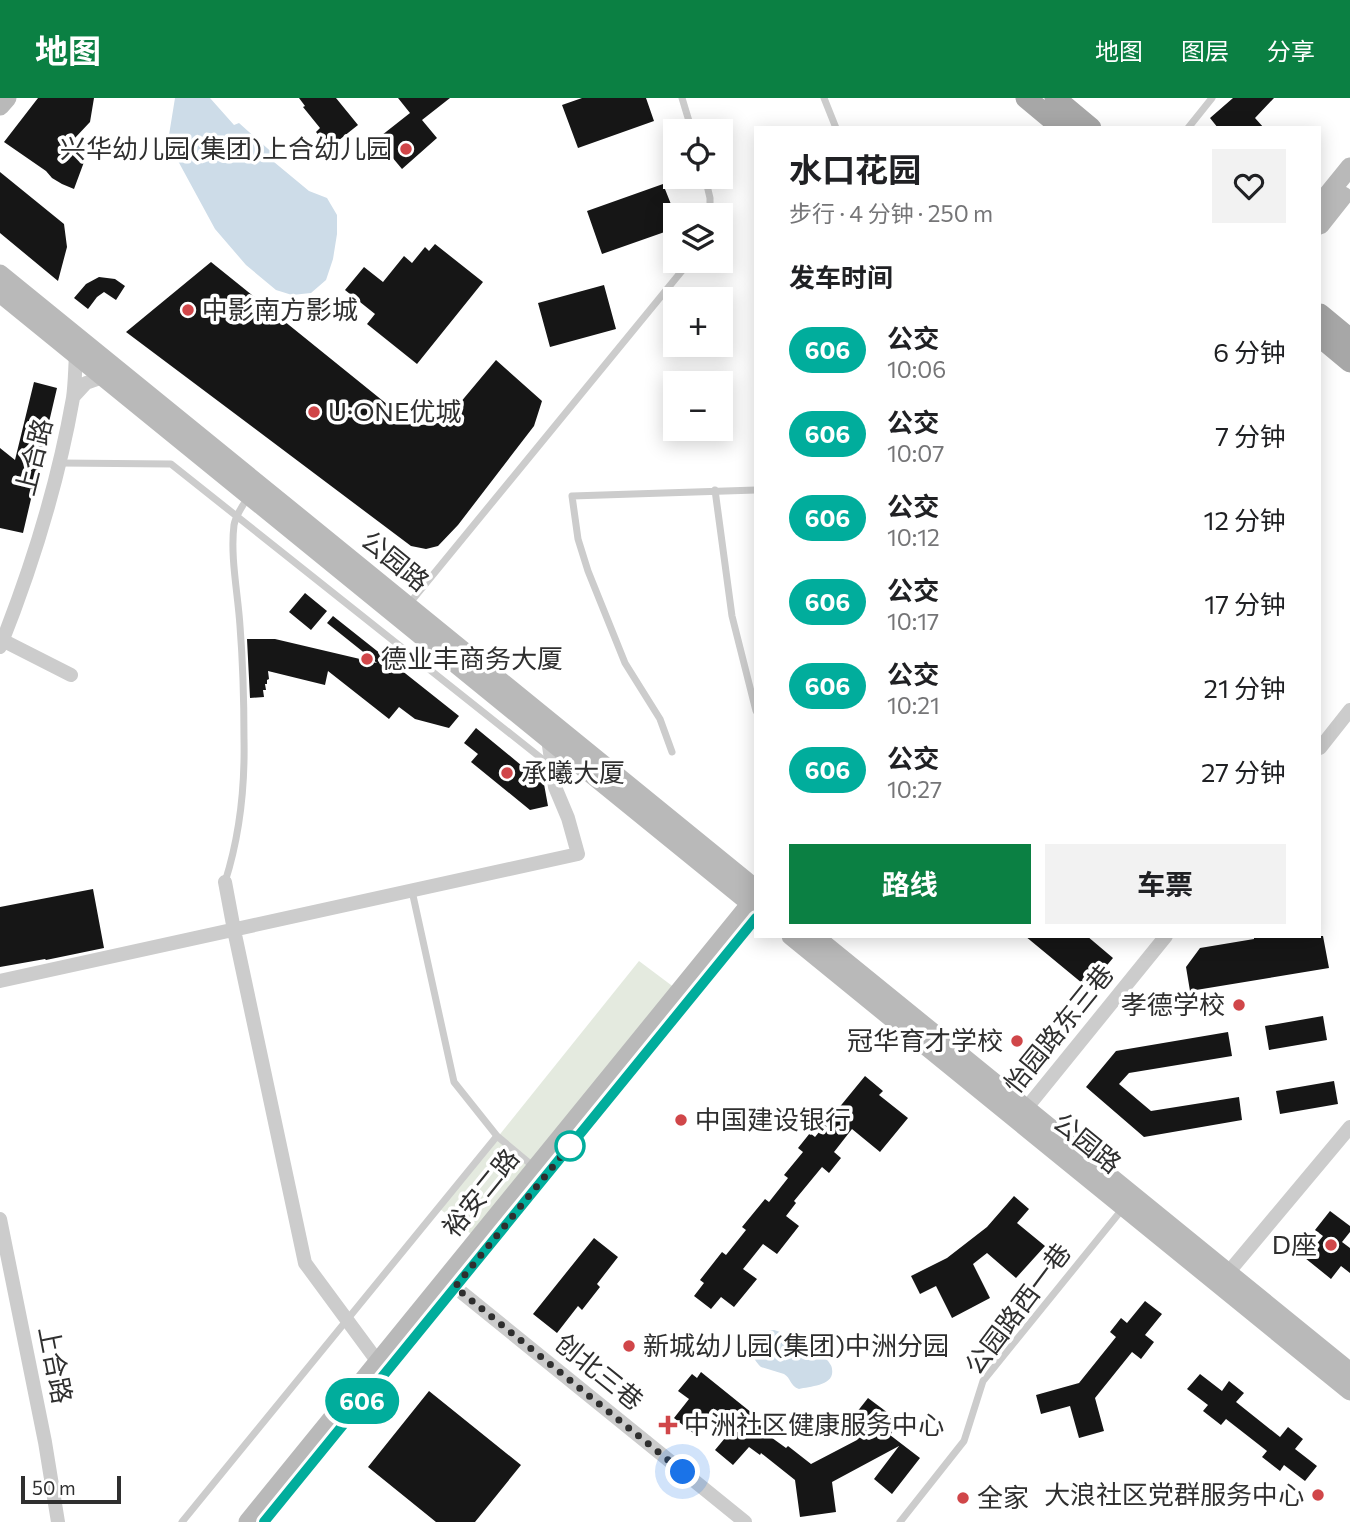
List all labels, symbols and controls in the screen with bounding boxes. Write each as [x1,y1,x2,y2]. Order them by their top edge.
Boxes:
text: 地图 [35,29,101,70]
text: 地图 [1095,36,1143,65]
text: 图层 [1181,36,1229,65]
text: 分享 [1267,36,1315,65]
map controls [663,119,733,441]
button: locate [663,119,733,189]
place label: 兴华幼儿园(集团)上合幼儿园 [60,132,392,163]
marker: 兴华幼儿园(集团)上合幼儿园 [398,141,414,157]
text: 水口花园 [789,148,921,189]
button: heart [1212,149,1286,223]
text: 步行 · 4 分钟 · 250 m [789,199,993,227]
button: layers [663,203,733,273]
text: 发车时间 [789,261,893,292]
button: + [663,287,733,357]
place label: 中影南方影城 [202,293,358,324]
marker: 中影南方影城 [180,302,196,318]
text: 公交 [887,322,939,353]
text: 606 [805,335,850,364]
text: 6 分钟 [1213,336,1286,367]
text: 10:06 [887,355,946,383]
button: − [663,371,733,441]
place label: U·ONE优城 [328,395,461,426]
marker: U·ONE优城 [306,404,322,420]
text: 公交 [887,406,939,437]
street label: 上合路 [8,415,57,498]
text: 606 [805,419,850,448]
text: 7 分钟 [1215,420,1286,451]
text: 10:07 [887,439,944,467]
text: 公交 [887,490,939,521]
text: 606 [805,503,850,532]
text: 12 分钟 [1203,504,1286,535]
street label: 公园路 [356,523,436,596]
text: 10:12 [887,523,940,551]
text: 公交 [887,574,939,605]
text: 606 [805,587,850,616]
text: 17 分钟 [1204,588,1286,619]
text: 10:17 [887,607,939,635]
place label: 德业丰商务大厦 [381,642,563,673]
marker: 德业丰商务大厦 [359,651,375,667]
text: 公交 [887,658,939,689]
text: 606 [805,671,850,700]
text: 21 分钟 [1203,672,1286,703]
text: 10:21 [887,691,940,719]
text: 公交 [887,742,939,773]
text: 606 [805,755,850,784]
place label: 承曦大厦 [521,756,625,787]
text: 27 分钟 [1201,756,1286,787]
marker: 承曦大厦 [499,765,515,781]
text: 10:27 [887,775,942,803]
button: 路线 [789,844,1031,924]
button: 车票 [1045,844,1286,924]
street label: 怡园路东三巷 [997,958,1119,1098]
place label: 孝德学校 [1121,988,1225,1019]
marker: 孝德学校 [1231,997,1247,1013]
place label: 冠华育才学校 [847,1024,1003,1055]
marker: 冠华育才学校 [1009,1033,1025,1049]
place label: 中国建设银行 [695,1103,851,1134]
street label: 公园路 [1048,1105,1128,1178]
marker: 中国建设银行 [673,1112,689,1128]
unlabelled marker [555,1131,585,1161]
street label: 裕安二路 [435,1142,525,1242]
place label: D座 [1272,1228,1317,1259]
street label: 公园路西一巷 [957,1236,1076,1380]
marker: D座 [1323,1237,1339,1253]
street label: 上合路 [34,1323,79,1406]
street label: 创北三巷 [550,1326,650,1416]
place label: 新城幼儿园(集团)中洲分园 [643,1329,949,1360]
marker: 新城幼儿园(集团)中洲分园 [621,1338,637,1354]
line badge: 606 [322,1378,402,1424]
text: 606 [339,1386,385,1415]
place label: 中洲社区健康服务中心 [684,1408,944,1439]
marker: 中洲社区健康服务中心 [658,1415,678,1435]
your location [665,1454,700,1489]
scale bar [21,1473,121,1505]
text: 50 m [32,1476,76,1499]
place label: 大浪社区党群服务中心 [1044,1478,1304,1509]
place label: 全家 [977,1481,1029,1512]
marker: 大浪社区党群服务中心 [1310,1487,1326,1503]
marker: 全家 [955,1490,971,1506]

